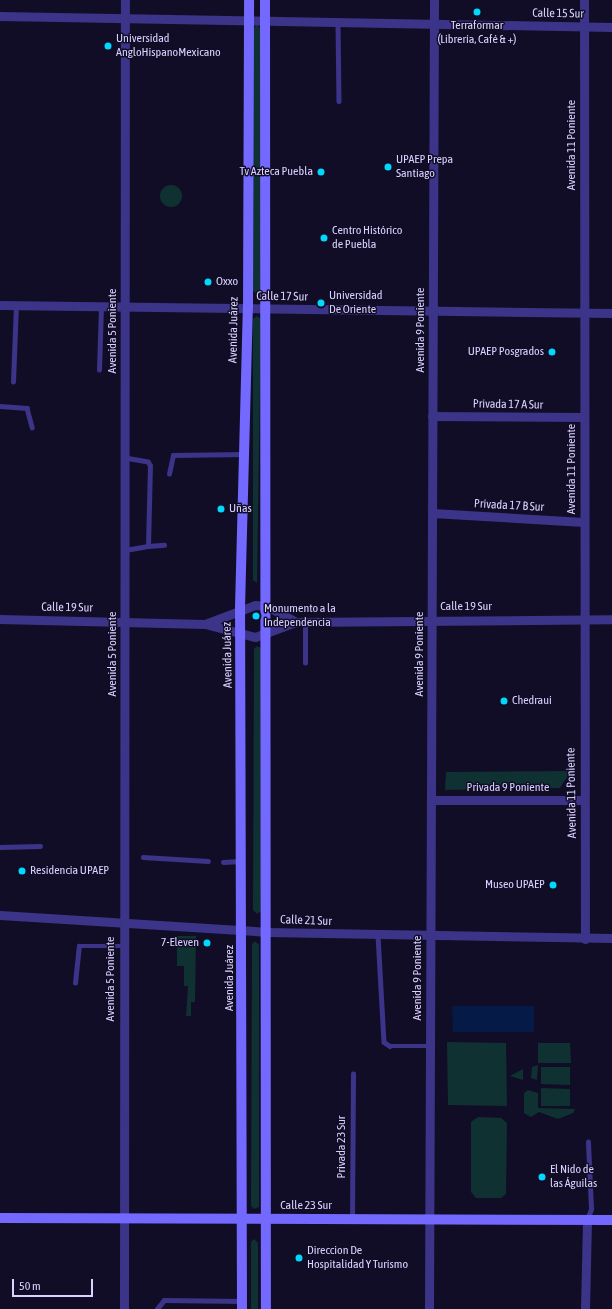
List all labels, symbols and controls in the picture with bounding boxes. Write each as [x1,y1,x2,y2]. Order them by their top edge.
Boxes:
street label: Calle 15 Sur [532,6,584,22]
marker: Terraformar (Librería, Café & +) [472,7,482,17]
place label: Terraformar (Librería, Café & +) [437,19,517,47]
place label: Universidad AngloHispanoMexicano [116,32,221,60]
marker: Universidad AngloHispanoMexicano [103,41,113,51]
street label: Avenida 11 Poniente [565,100,579,190]
place label: UPAEP Prepa Santiago [396,153,453,181]
marker: UPAEP Prepa Santiago [383,162,393,172]
place label: Tv Azteca Puebla [239,165,313,179]
marker: Tv Azteca Puebla [316,167,326,177]
place label: Centro Histórico de Puebla [332,224,402,252]
marker: Centro Histórico de Puebla [319,233,329,243]
place label: Oxxo [216,275,238,289]
marker: Oxxo [203,277,213,287]
street label: Avenida 9 Poniente [414,288,428,372]
street label: Avenida 5 Poniente [106,289,120,373]
street label: Calle 17 Sur [256,289,308,305]
place label: Universidad De Oriente [329,289,382,317]
street label: Avenida Juárez [226,297,242,363]
marker: Universidad De Oriente [316,298,326,308]
place label: UPAEP Posgrados [468,345,544,359]
marker: UPAEP Posgrados [547,347,557,357]
street label: Privada 17 A Sur [473,397,543,413]
street label: Avenida 11 Poniente [565,424,579,514]
street label: Privada 17 B Sur [474,497,544,515]
place label: Uñas [229,502,252,516]
marker: Uñas [216,504,226,514]
street label: Calle 19 Sur [41,600,93,616]
street label: Calle 19 Sur [440,600,492,614]
place label: Monumento a la Independencia [264,602,336,630]
marker: Monumento a la Independencia [251,611,261,621]
street label: Avenida 5 Poniente [106,612,120,696]
street label: Avenida 9 Poniente [413,612,427,696]
street label: Avenida Juárez [220,622,236,688]
place label: Chedraui [512,694,552,708]
marker: Chedraui [499,696,509,706]
street label: Avenida 11 Poniente [564,748,580,838]
street label: Privada 9 Poniente [467,781,549,795]
place label: Residencia UPAEP [30,864,109,878]
marker: Residencia UPAEP [17,866,27,876]
place label: Museo UPAEP [485,878,545,892]
marker: Museo UPAEP [548,880,558,890]
street label: Calle 21 Sur [280,913,332,929]
place label: 7-Eleven [161,936,199,950]
street label: Avenida 9 Poniente [411,936,425,1020]
street label: Avenida 5 Poniente [104,937,118,1021]
marker: 7-Eleven [202,938,212,948]
street label: Avenida Juárez [223,945,237,1011]
street label: Privada 23 Sur [335,1116,349,1178]
place label: El Nido de las Águilas [550,1163,597,1191]
marker: El Nido de las Águilas [537,1172,547,1182]
street label: Calle 23 Sur [280,1199,332,1213]
place label: Direccion De Hospitalidad Y Turismo [307,1244,408,1272]
marker: Direccion De Hospitalidad Y Turismo [294,1253,304,1263]
scale bar [14,1271,95,1297]
text: 50 m [19,1279,41,1293]

